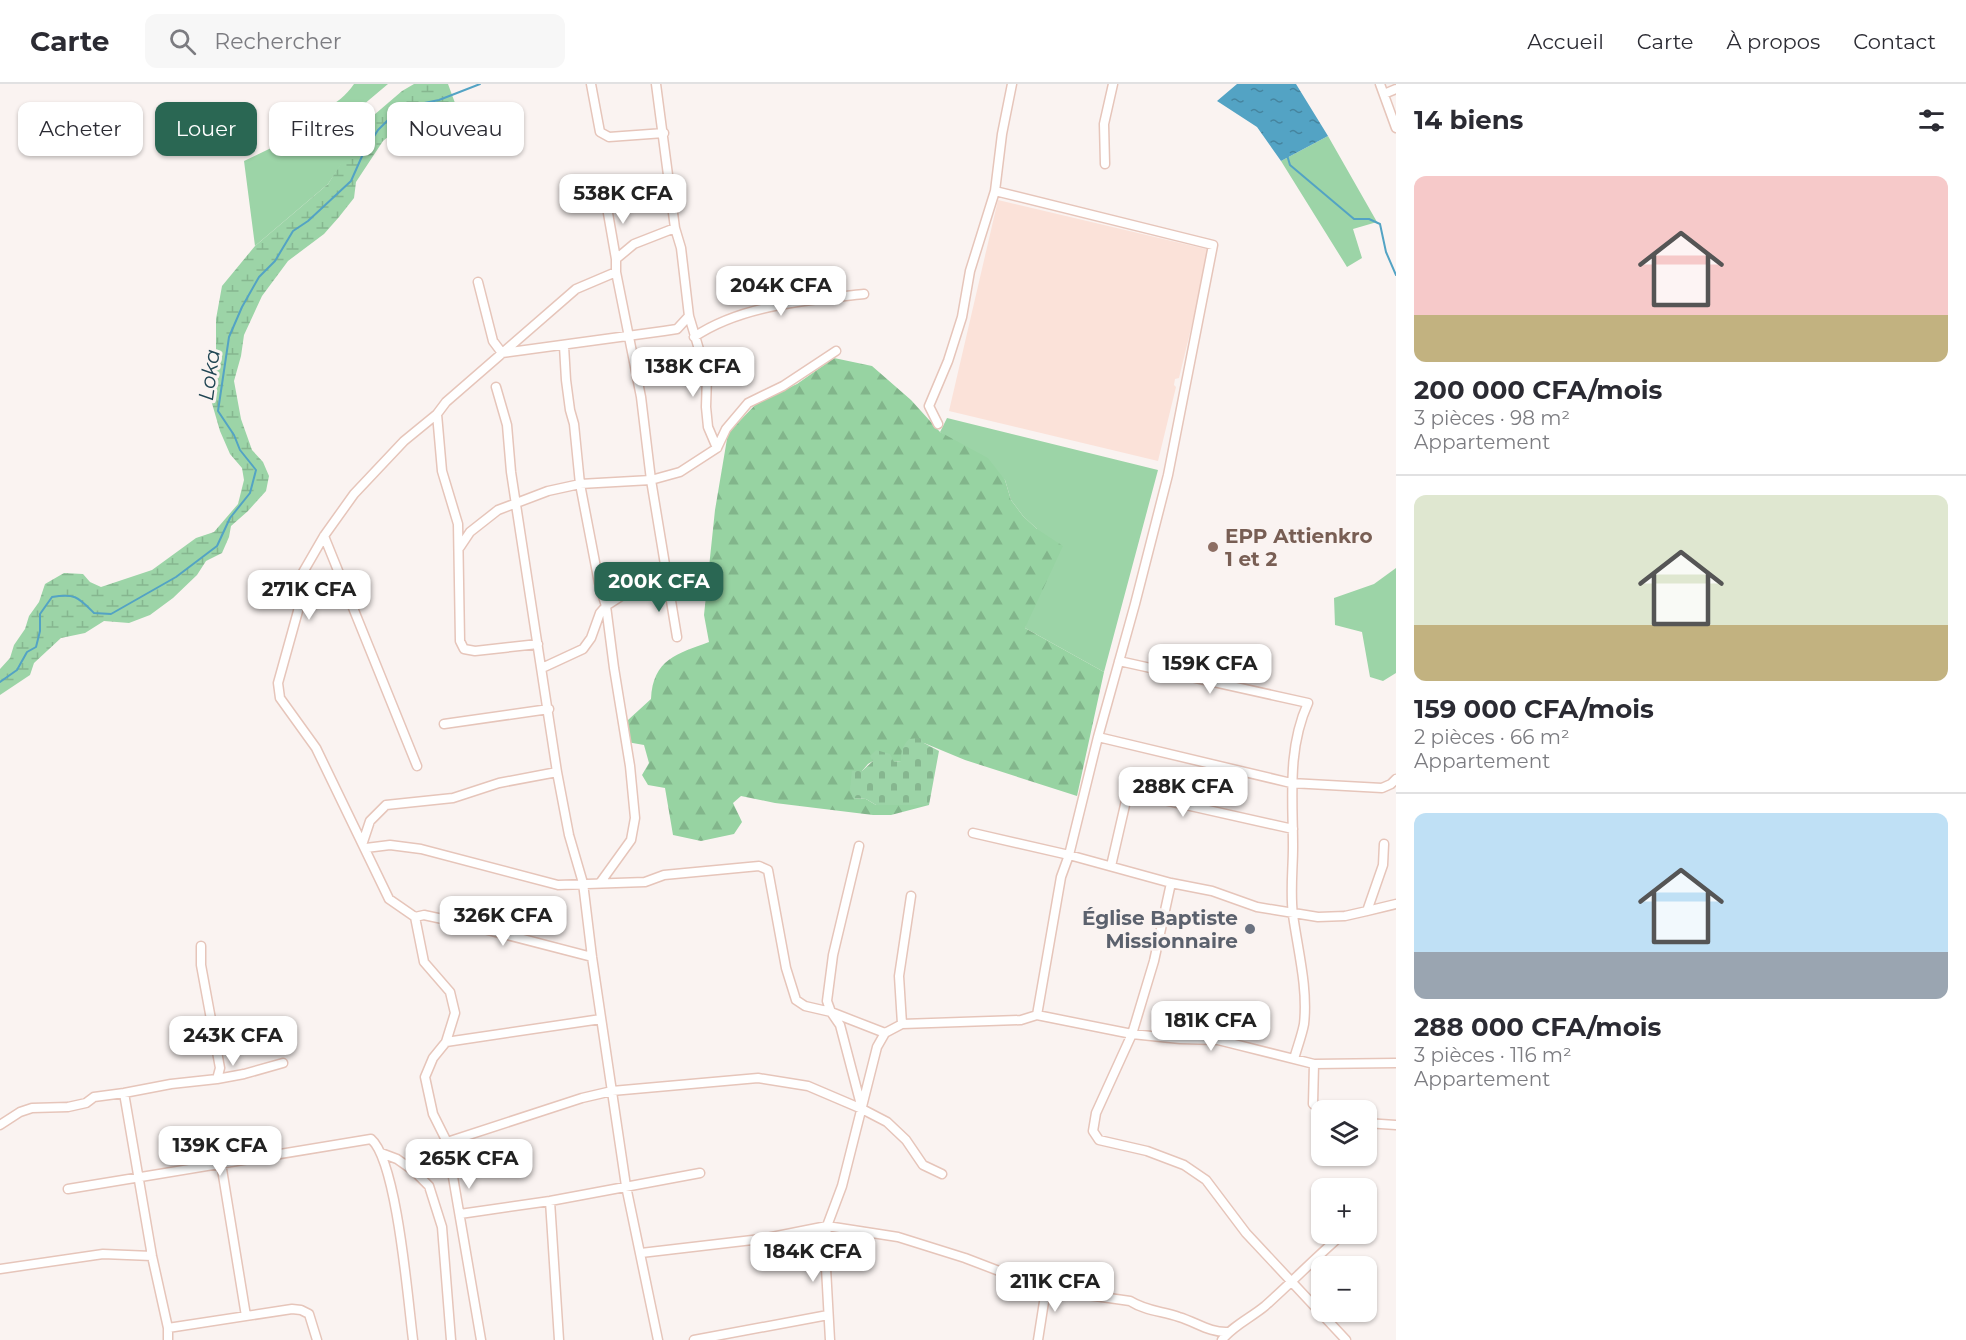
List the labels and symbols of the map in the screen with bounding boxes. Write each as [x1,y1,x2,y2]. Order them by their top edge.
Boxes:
pin: 538K CFA [561,174,685,225]
pin: 204K CFA [719,266,843,317]
pin: 138K CFA [631,347,755,398]
water label: Loka [193,348,225,402]
place label: EPP Attienkro 1 et 2 [1225,524,1373,571]
marker: EPP Attienkro 1 et 2 [1206,540,1220,554]
pin: 200K CFA [597,562,721,613]
pin: 271K CFA [247,570,371,621]
pin: 159K CFA [1148,644,1272,695]
pin: 288K CFA [1121,767,1245,818]
pin: 326K CFA [441,896,565,947]
place label: Église Baptiste Missionnaire [1082,906,1238,953]
marker: Église Baptiste Missionnaire [1243,922,1257,936]
pin: 181K CFA [1149,1001,1273,1052]
pin: 243K CFA [171,1016,295,1067]
pin: 139K CFA [158,1126,282,1177]
pin: 265K CFA [407,1139,531,1190]
pin: 184K CFA [751,1232,875,1283]
pin: 211K CFA [993,1262,1117,1313]

